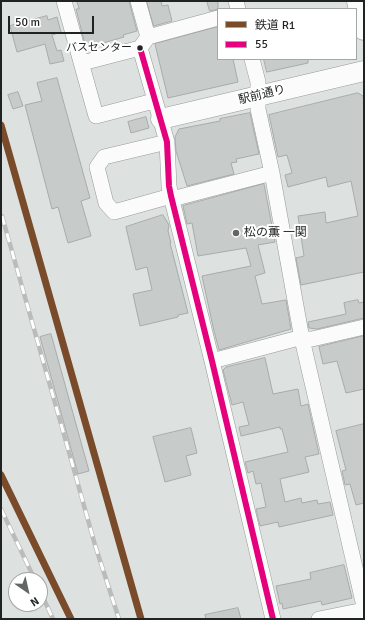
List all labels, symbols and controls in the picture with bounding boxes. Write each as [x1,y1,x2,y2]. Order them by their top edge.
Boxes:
scale bar [10,8,96,34]
legend [217,8,357,60]
text: 50 m [15,15,40,30]
text: 鉄道 R1 [255,18,295,33]
text: 55 [255,37,268,52]
place label: バスセンター [66,41,132,55]
marker: バスセンター [135,43,145,53]
street label: 駅前通り [237,82,287,108]
place label: 松の薫 一関 [244,226,307,240]
marker: 松の薫 一関 [231,228,241,238]
north arrow [8,572,48,612]
text: N [28,594,41,609]

